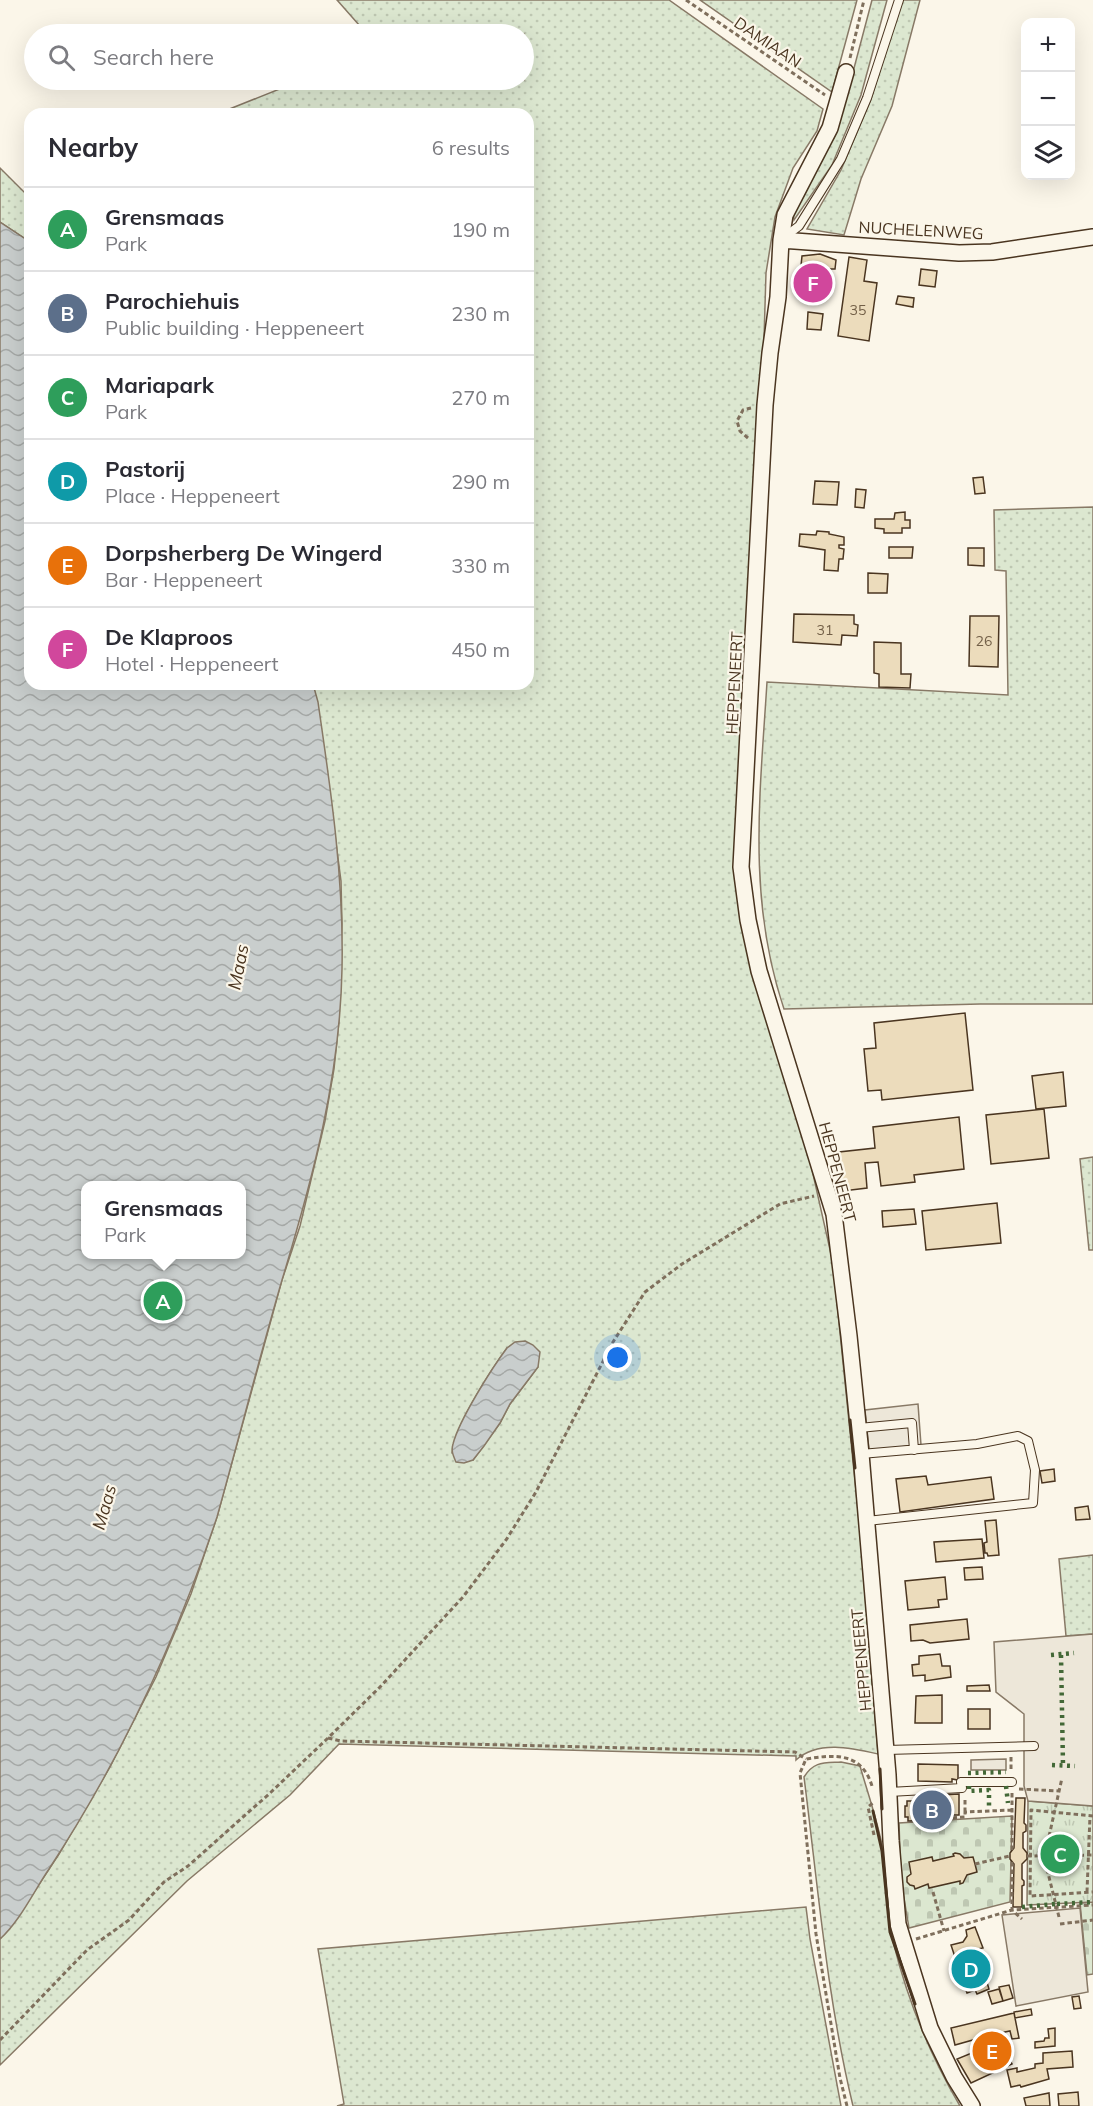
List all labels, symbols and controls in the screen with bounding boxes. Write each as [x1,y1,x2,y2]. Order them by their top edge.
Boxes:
street label: DAMIAAN [731,12,805,72]
map controls [1021,18,1075,180]
button: + [1021,18,1075,72]
search box [24,24,534,90]
icon: search [45,41,78,74]
text: Search here [93,43,214,71]
button: − [1021,72,1075,126]
button: layers [1021,126,1075,180]
text: Nearby [48,131,138,164]
text: 6 results [432,135,510,160]
text: Grensmaas [105,203,224,231]
text: A [60,217,75,242]
text: 190 m [451,217,510,242]
street label: NUCHELENWEG [858,217,984,243]
text: Park [105,231,147,256]
pin: F [794,260,832,306]
text: Parochiehuis [105,287,240,315]
text: B [61,301,74,326]
text: 230 m [451,301,510,326]
house number: 35 [850,301,866,319]
text: Public building · Heppeneert [105,315,364,340]
text: Mariapark [105,371,214,399]
text: C [61,385,74,410]
text: 270 m [451,385,510,410]
text: Park [105,399,147,424]
text: Pastorij [105,455,185,483]
text: D [60,469,75,494]
text: 290 m [451,469,510,494]
text: Place · Heppeneert [105,483,280,508]
text: Dorpsherberg De Wingerd [105,539,382,567]
text: E [62,553,73,578]
text: 330 m [451,553,510,578]
text: Bar · Heppeneert [105,567,262,592]
house number: 31 [817,621,833,639]
text: De Klaproos [105,623,233,651]
street label: HEPPENEERT [721,631,747,735]
house number: 26 [976,632,992,650]
text: F [62,637,73,662]
text: 450 m [451,637,510,662]
text: Hotel · Heppeneert [105,651,279,676]
water label: Maas [222,942,254,992]
street label: HEPPENEERT [815,1120,861,1225]
popup [81,1181,246,1259]
text: Grensmaas [104,1194,223,1222]
text: Park [104,1222,146,1247]
pin: A [144,1278,182,1324]
your location [603,1343,632,1372]
water label: Maas [87,1482,121,1532]
street label: HEPPENEERT [847,1607,875,1712]
pin: B [912,1788,952,1832]
pin: C [1040,1832,1080,1876]
pin: D [952,1946,990,1992]
pin: E [972,2028,1012,2074]

